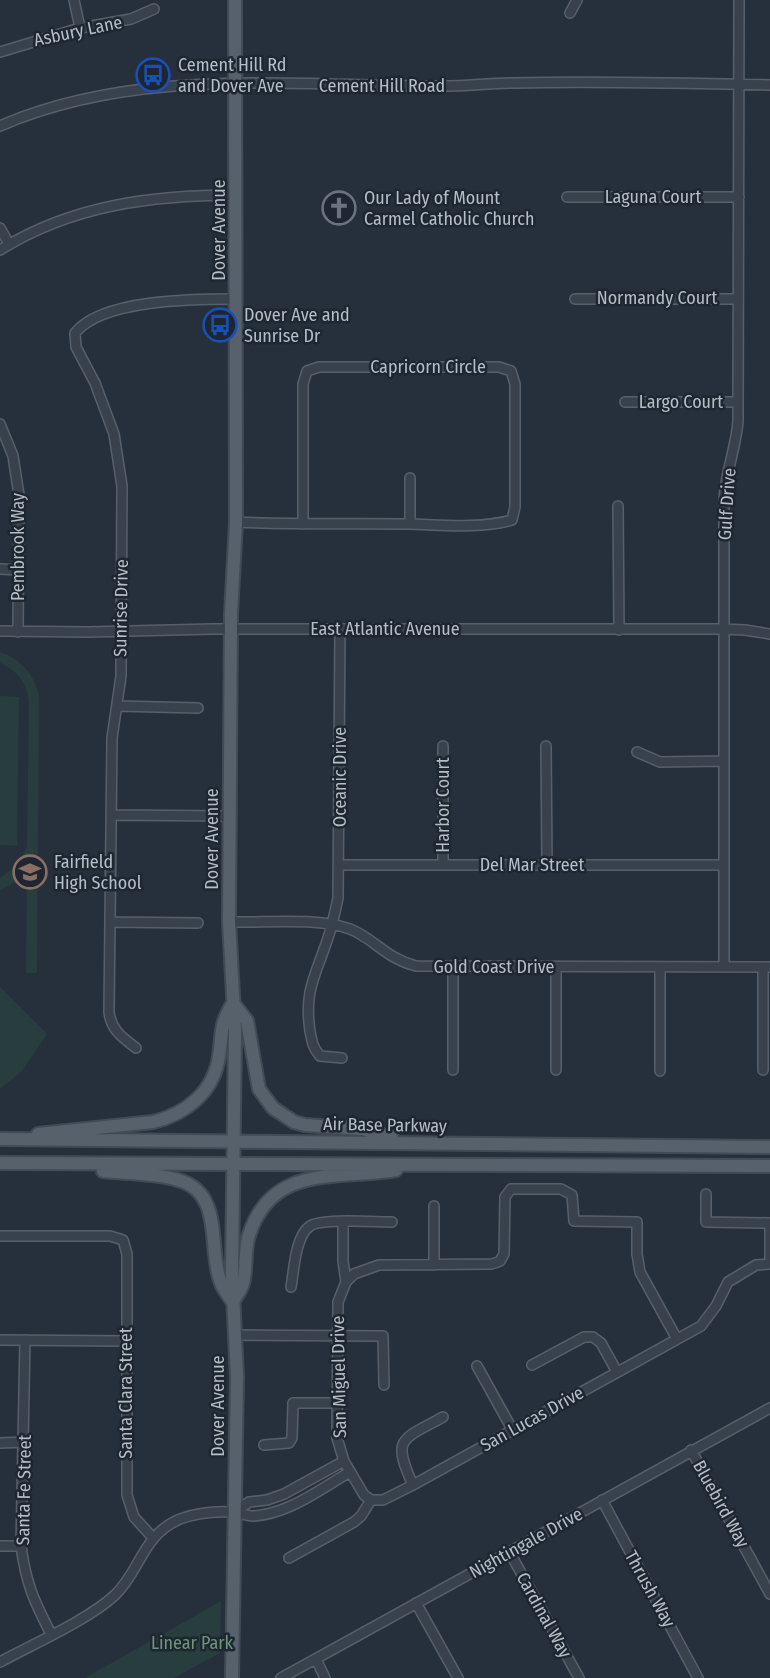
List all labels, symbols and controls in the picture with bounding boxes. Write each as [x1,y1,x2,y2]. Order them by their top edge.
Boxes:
street label: Asbury Lane [32,11,124,51]
place label: Cement Hill Rd and Dover Ave [178,54,286,97]
bus stop icon: Cement Hill Rd and Dover Ave [134,56,172,94]
street label: Cement Hill Road [319,75,445,97]
street label: Dover Avenue [208,179,230,281]
street label: Laguna Court [605,186,701,208]
place label: Our Lady of Mount Carmel Catholic Church [364,187,534,230]
church icon: Our Lady of Mount Carmel Catholic Church [320,189,358,227]
street label: Normandy Court [597,287,717,309]
place label: Dover Ave and Sunrise Dr [244,304,350,347]
bus stop icon: Dover Ave and Sunrise Dr [201,306,239,344]
street label: Capricorn Circle [370,356,486,378]
street label: Largo Court [639,391,723,413]
street label: Gulf Drive [714,467,741,541]
street label: Pembrook Way [7,493,29,601]
street label: Sunrise Drive [109,559,133,657]
street label: East Atlantic Avenue [310,618,460,640]
street label: Oceanic Drive [329,727,351,827]
street label: Harbor Court [432,757,454,853]
street label: Dover Avenue [201,788,223,890]
place label: Fairfield High School [54,851,142,894]
school or university icon: Fairfield High School [11,853,49,891]
street label: Del Mar Street [480,854,584,876]
street label: Gold Coast Drive [433,956,555,978]
street label: Air Base Parkway [323,1113,447,1137]
street label: San Miguel Drive [327,1315,351,1438]
street label: Santa Clara Street [115,1327,137,1459]
street label: Dover Avenue [207,1355,229,1457]
street label: San Lucas Drive [476,1381,588,1456]
street label: Santa Fe Street [12,1434,36,1546]
street label: Bluebird Way [688,1457,754,1551]
street label: Nightingale Drive [466,1503,587,1583]
street label: Thrush Way [620,1547,680,1631]
street label: Cardinal Way [512,1568,576,1662]
park label: Linear Park [151,1632,234,1654]

